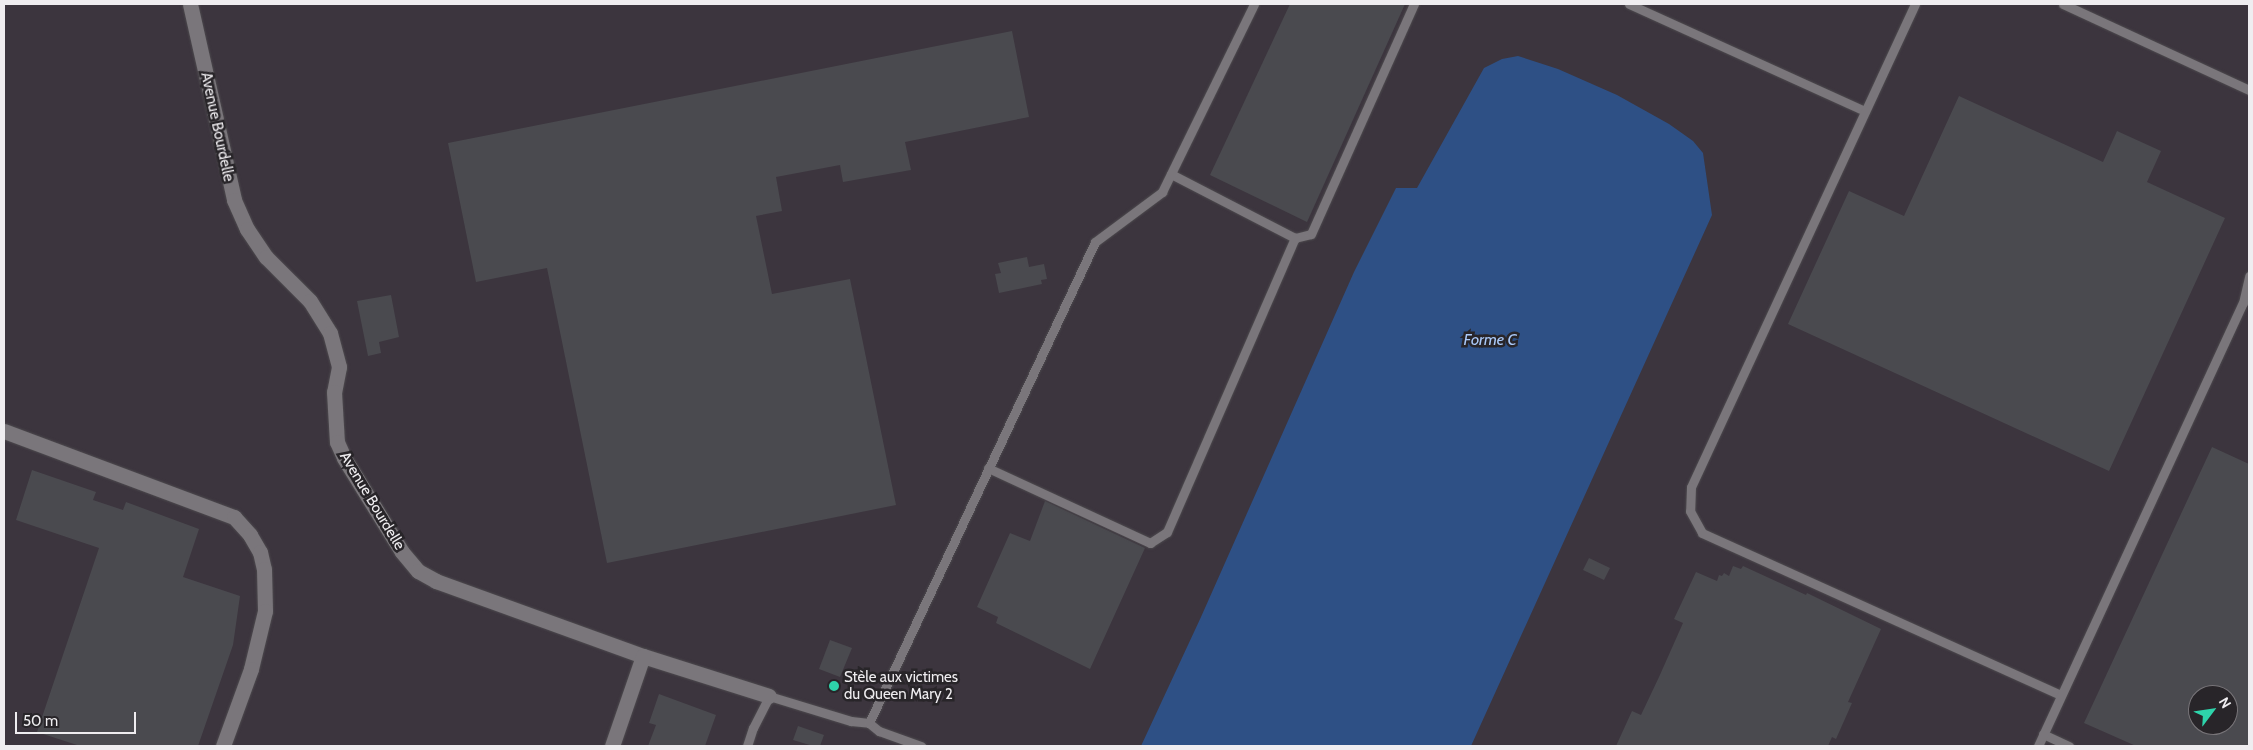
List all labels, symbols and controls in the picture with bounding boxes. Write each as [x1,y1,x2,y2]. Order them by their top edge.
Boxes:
street label: Avenue Bourdelle [197,71,237,183]
water label: Forme C [1464,330,1516,350]
street label: Avenue Bourdelle [336,449,408,553]
place label: Stèle aux victimes du Queen Mary 2 [844,668,958,703]
marker: Stèle aux victimes du Queen Mary 2 [828,680,840,692]
north arrow [2188,685,2238,735]
text: N [2215,694,2235,712]
scale bar [18,702,139,734]
text: 50 m [23,712,58,730]

